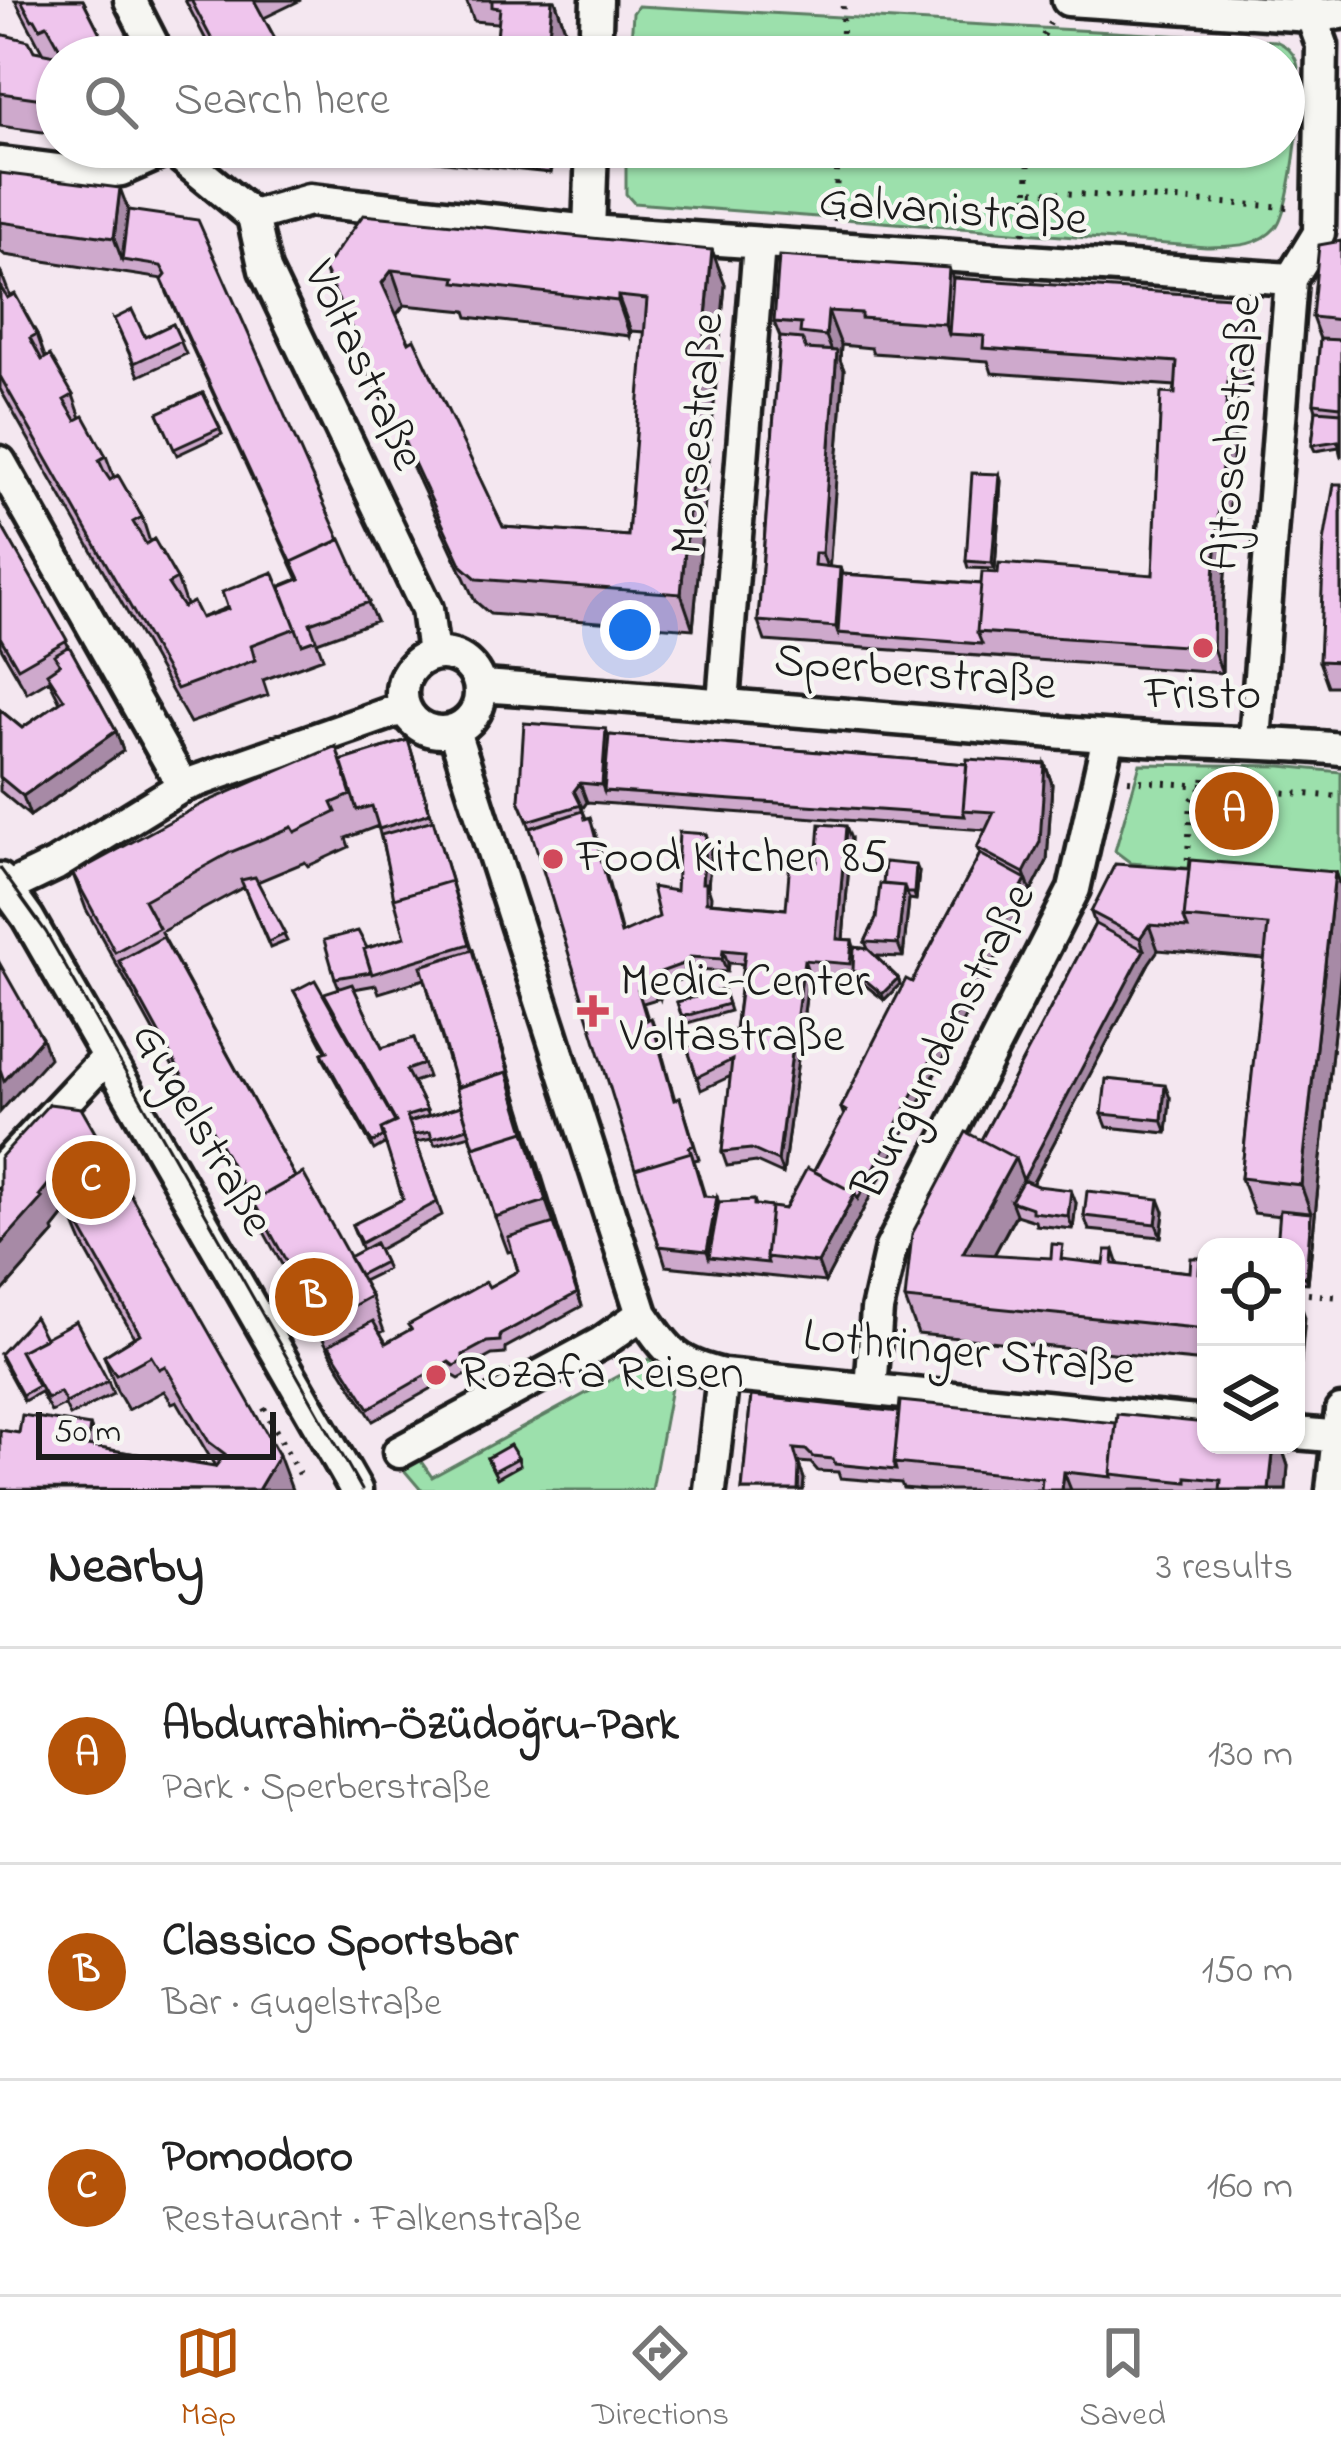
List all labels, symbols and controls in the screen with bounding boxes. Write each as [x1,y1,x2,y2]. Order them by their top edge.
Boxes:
search box [36,36,1305,168]
icon: search [78,69,144,135]
text: Search here [174,69,390,135]
street label: Galvanistraße [816,168,1090,256]
street label: Voltastraße [282,249,441,483]
street label: Ajtoschstraße [1188,292,1282,574]
street label: Morsestraße [654,309,744,558]
your location [600,600,660,660]
street label: Sperberstraße [771,627,1060,721]
marker: Fristo [1190,635,1216,661]
place label: Fristo [1144,661,1261,731]
pin: A [1195,766,1273,856]
place label: Food Kitchen 85 [576,824,887,894]
marker: Food Kitchen 85 [540,846,566,872]
street label: Burgundenstraße [835,871,1056,1214]
place label: Medic-Center Voltastraße [619,948,870,1073]
marker: Medic-Center Voltastraße [577,995,609,1027]
street label: Gugelstraße [111,1010,291,1251]
pin: C [52,1135,130,1225]
map controls [1197,1238,1305,1454]
button: locate [1197,1238,1305,1346]
pin: B [275,1252,353,1342]
street label: Lothringer Straße [800,1302,1139,1407]
place label: Rozafa Reisen [460,1340,744,1410]
button: layers [1197,1346,1305,1454]
marker: Rozafa Reisen [423,1362,449,1388]
scale bar [36,1406,276,1459]
text: 50 m [54,1409,121,1457]
text: Nearby [48,1531,204,1606]
text: 3 results [1156,1540,1293,1597]
text: Abdurrahim-Özüdoğru-Park [162,1694,679,1760]
text: A [75,1727,99,1784]
text: 130 m [1208,1727,1293,1784]
text: Park · Sperberstraße [162,1760,490,1817]
text: Classico Sportsbar [162,1910,518,1976]
text: B [74,1943,100,2000]
text: 150 m [1201,1943,1293,2000]
text: Bar · Gugelstraße [162,1976,441,2033]
text: Pomodoro [162,2126,353,2192]
text: C [76,2159,98,2216]
text: 160 m [1207,2159,1293,2216]
text: Restaurant · Falkenstraße [162,2192,581,2249]
tab: Map [175,2320,241,2440]
tab: Directions [592,2320,729,2440]
tab: Saved [1080,2320,1166,2440]

